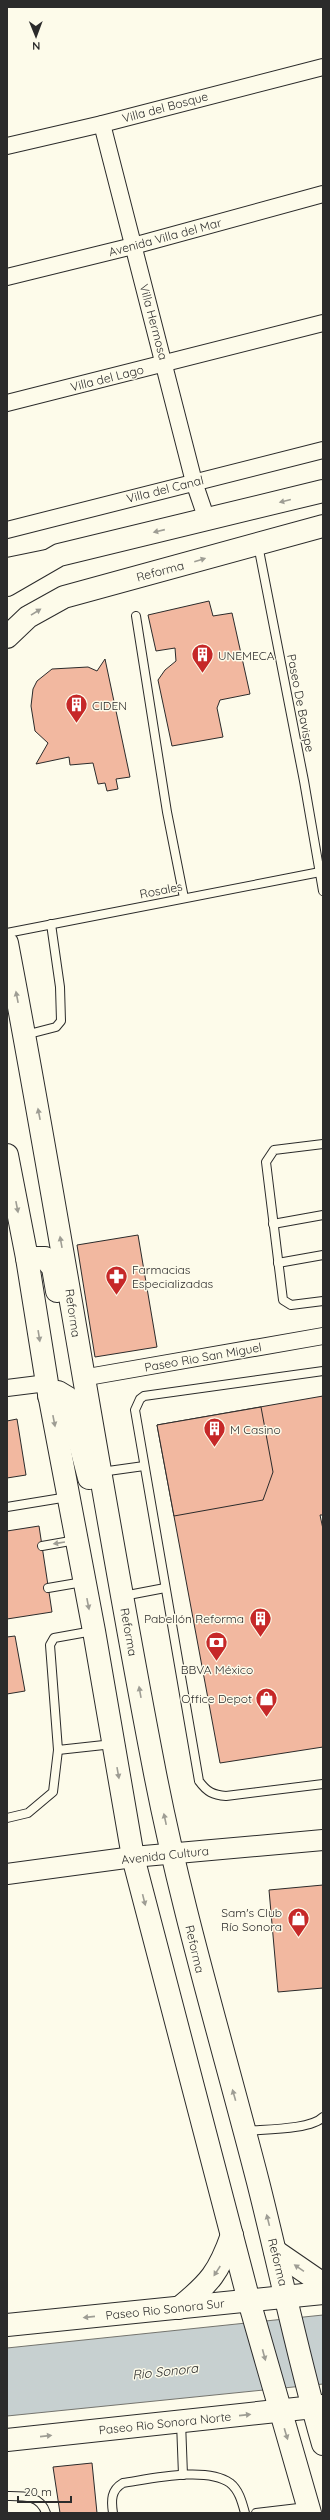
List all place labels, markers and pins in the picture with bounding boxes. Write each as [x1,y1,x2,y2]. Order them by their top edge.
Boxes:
building icon: UNEMECA [190,642,216,675]
place label: UNEMECA [218,648,275,663]
building icon: CIDEN [64,692,90,725]
place label: CIDEN [92,698,127,713]
place label: Farmacias Especializadas [132,1262,213,1291]
pharmacy icon: Farmacias Especializadas [104,1263,130,1296]
building icon: M Casino [202,1416,228,1449]
place label: M Casino [230,1422,281,1437]
building icon: Pabellón Reforma [247,1605,273,1638]
place label: Pabellón Reforma [144,1611,244,1626]
bank icon: BBVA México [204,1629,230,1662]
place label: BBVA México [181,1662,253,1677]
shop icon: Office Depot [254,1685,280,1718]
place label: Office Depot [181,1691,252,1706]
place label: Sam's Club Río Sonora [221,1905,282,1934]
shop icon: Sam's Club Río Sonora [285,1906,311,1939]

